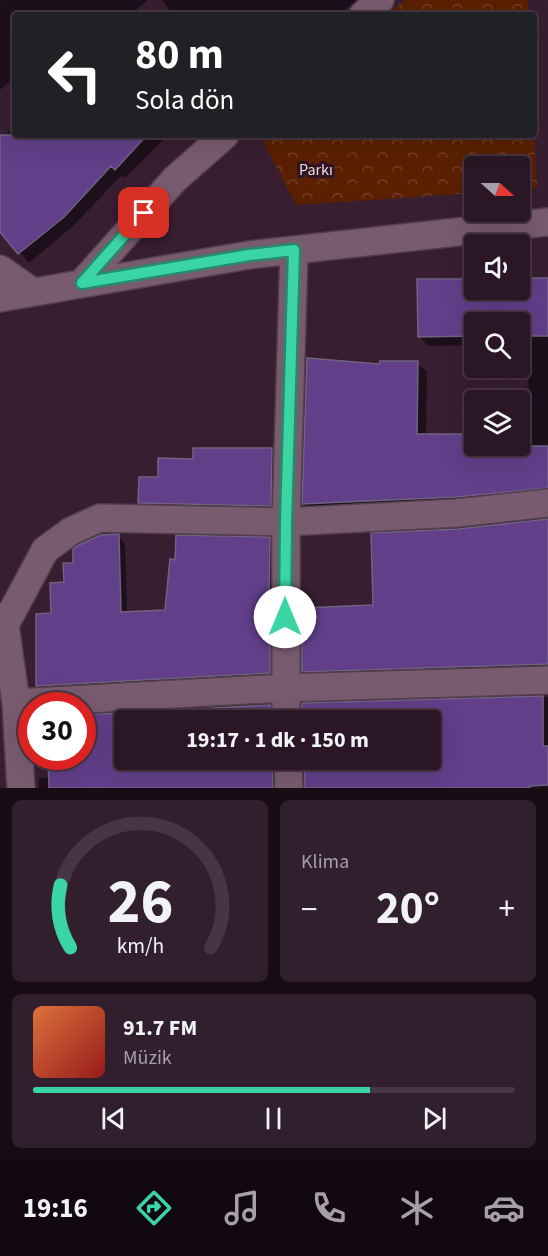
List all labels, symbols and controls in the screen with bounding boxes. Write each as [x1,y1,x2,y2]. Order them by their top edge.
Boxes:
text: 80 m [135,25,224,85]
icon: left [36,36,114,114]
text: Sola dön [135,81,234,120]
north arrow [464,156,530,222]
map controls [464,156,530,456]
park label: Parkı [299,159,333,181]
pin [118,187,169,238]
icon: arrive [127,196,160,229]
button: sound [464,234,530,300]
button: search [464,312,530,378]
button: layers [464,390,530,456]
position arrow [253,585,317,649]
speed limit sign: 30 [18,692,96,770]
text: 19:17 · 1 dk · 150 m [186,724,369,756]
text: Klima [301,848,349,876]
text: 26 [107,858,173,947]
text: 20° [376,877,440,941]
text: − [301,886,317,933]
text: + [499,886,515,933]
text: km/h [116,931,164,962]
text: 91.7 FM [123,1012,197,1044]
text: Müzik [123,1044,172,1072]
icon: previous [97,1102,130,1135]
icon: pause [257,1102,290,1135]
icon: next [418,1102,451,1135]
icon: directions [133,1187,175,1229]
icon: music [221,1187,263,1229]
icon: phone [308,1187,350,1229]
icon: climate [396,1187,438,1229]
icon: car [483,1187,525,1229]
text: 19:16 [23,1189,88,1228]

